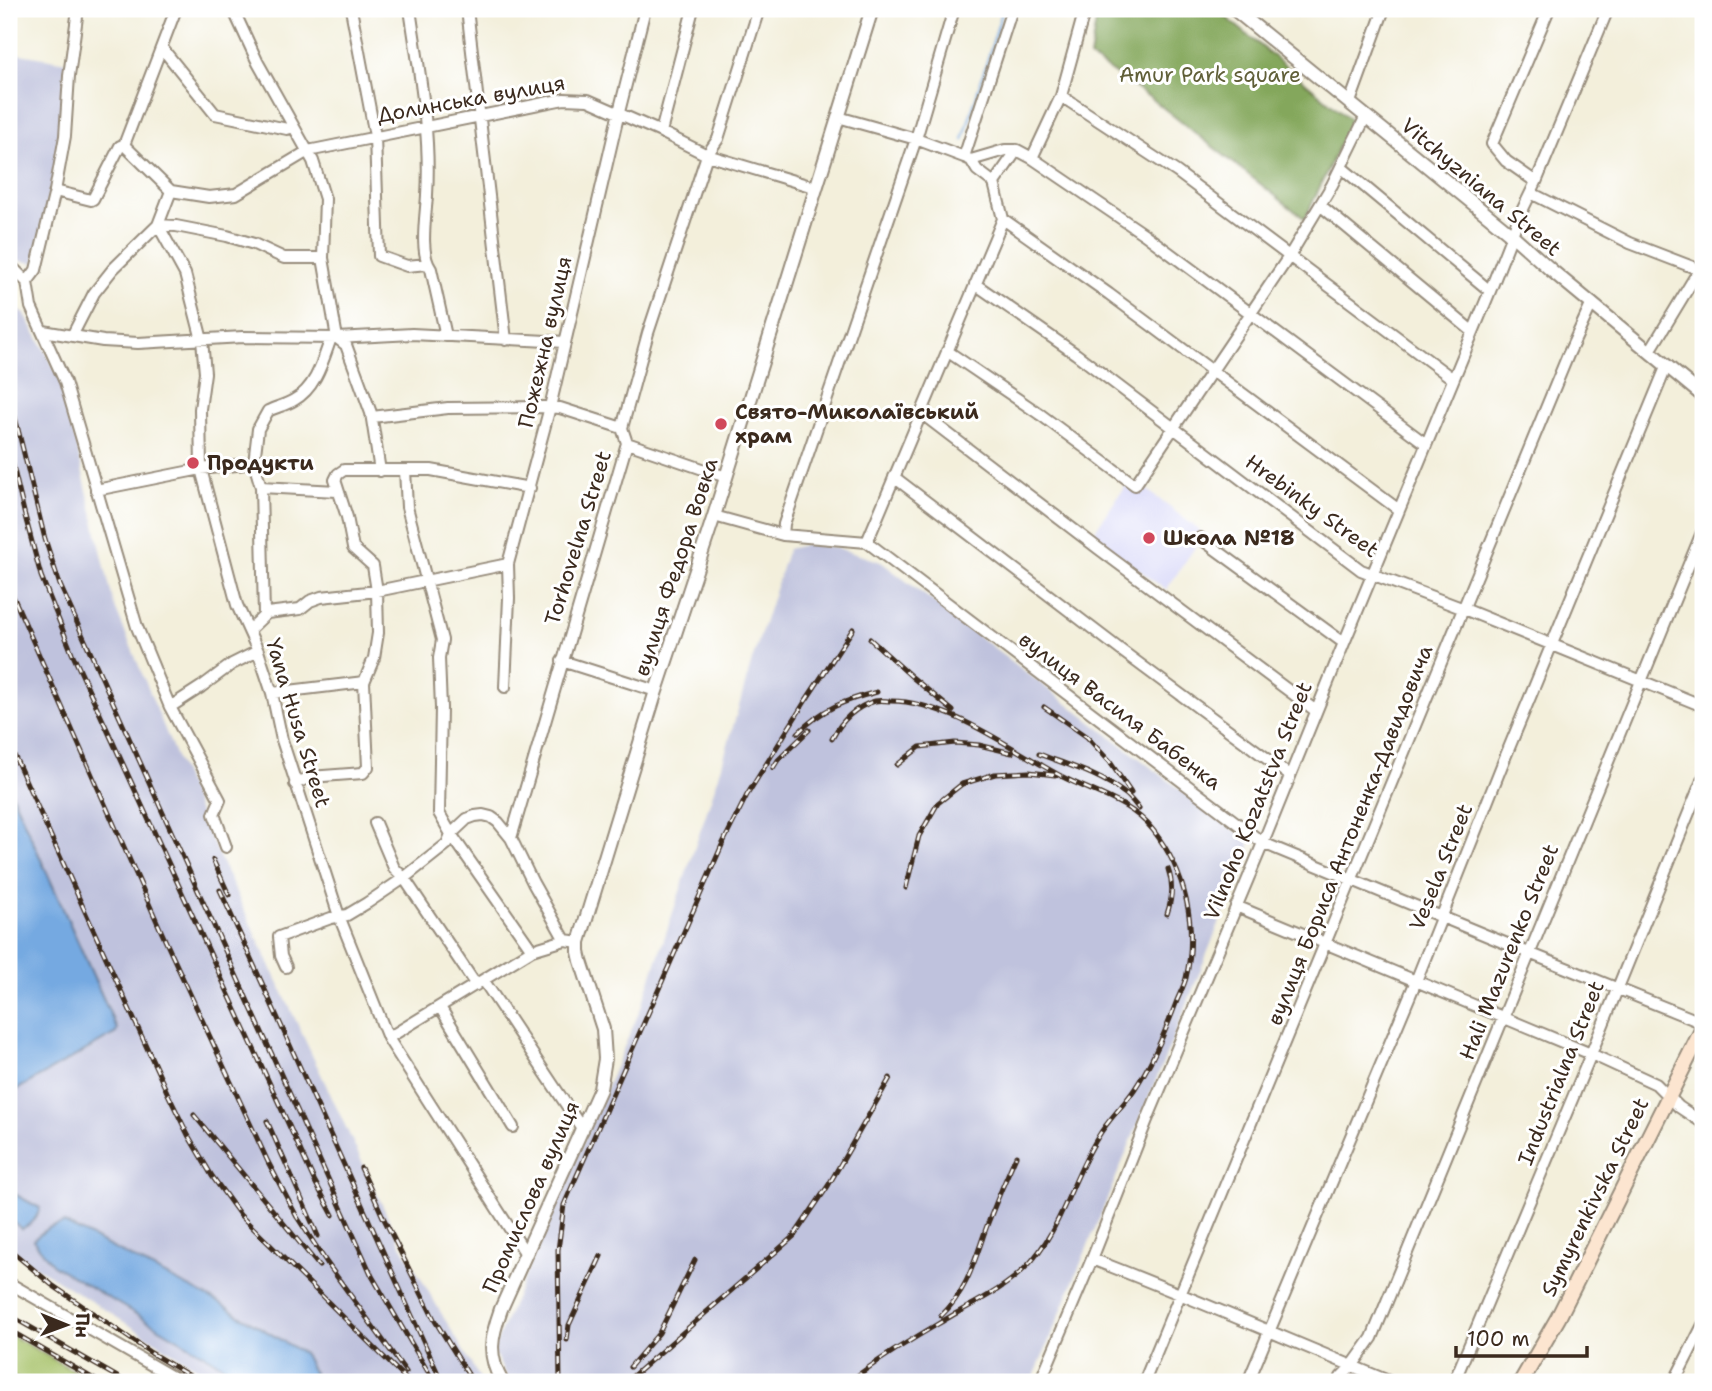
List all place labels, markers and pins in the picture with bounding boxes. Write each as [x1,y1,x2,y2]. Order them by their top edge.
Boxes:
place label: Свято-Миколаївський храм [735,398,979,450]
marker: Свято-Миколаївський храм [713,416,729,432]
place label: Продукти [207,449,314,477]
marker: Продукти [185,455,201,471]
place label: Школа №18 [1163,524,1295,552]
marker: Школа №18 [1141,530,1157,546]

